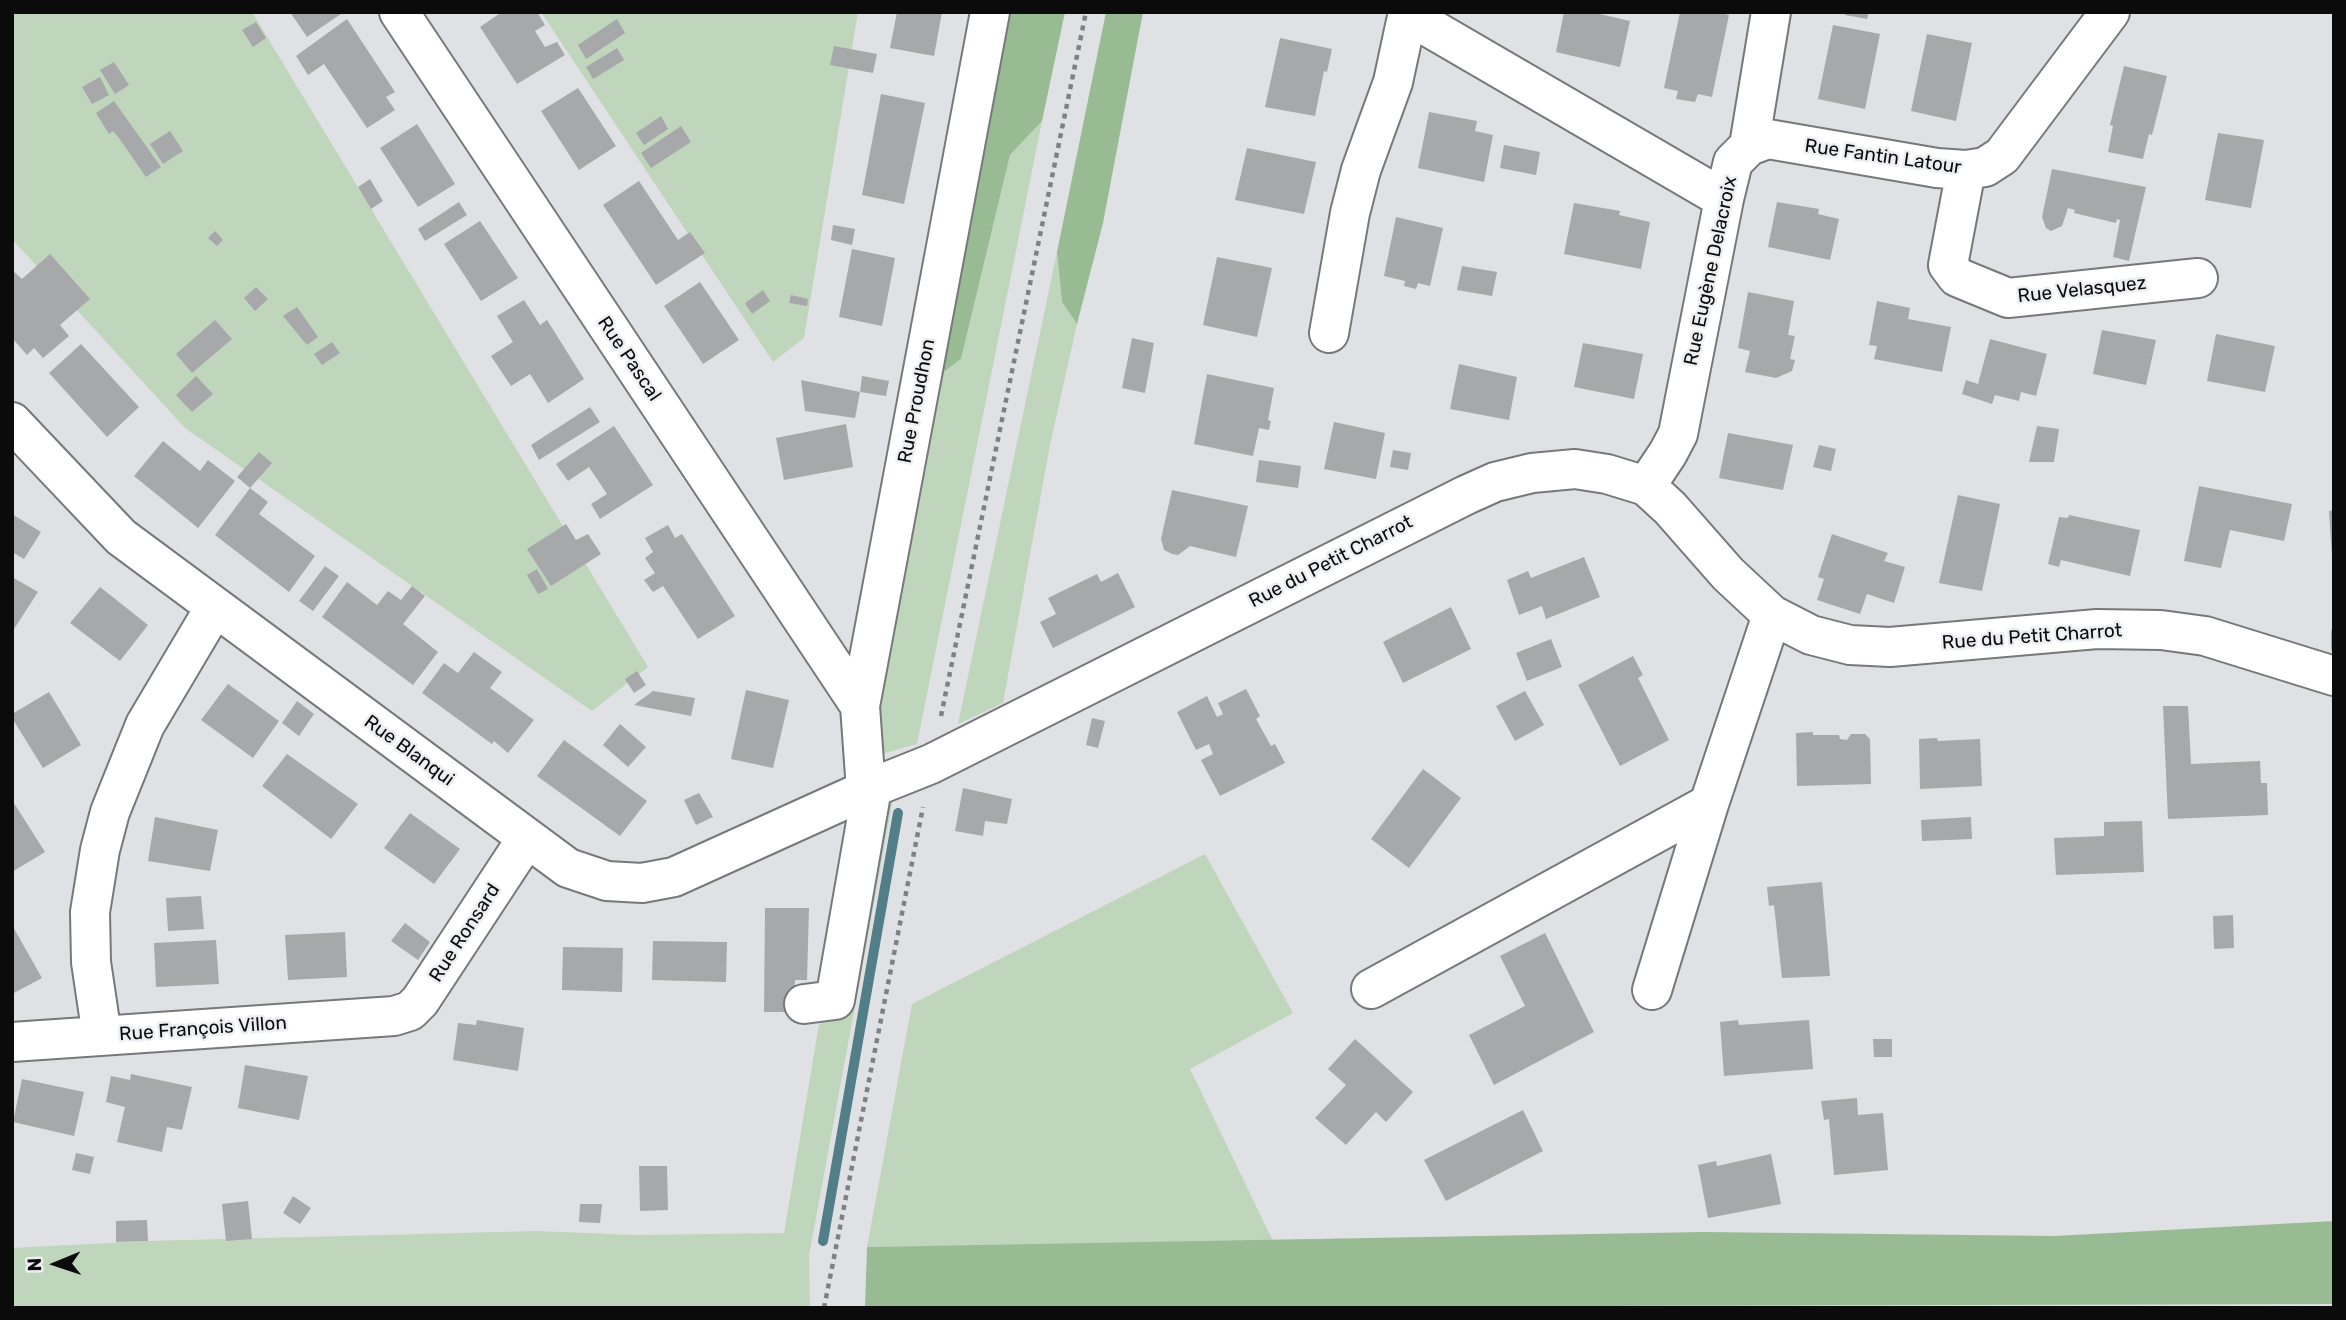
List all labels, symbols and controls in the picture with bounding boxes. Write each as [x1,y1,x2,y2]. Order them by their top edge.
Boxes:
street label: Rue Fantin Latour [1803,135,1963,179]
street label: Rue Eugène Delacroix [1680,174,1742,368]
street label: Rue Velasquez [2017,272,2147,308]
street label: Rue Pascal [592,312,666,406]
street label: Rue Proudhon [894,337,940,465]
street label: Rue du Petit Charrot [1245,511,1417,613]
street label: Rue du Petit Charrot [1941,619,2123,655]
street label: Rue Blanqui [359,711,459,791]
street label: Rue Ronsard [425,880,505,986]
street label: Rue François Villon [118,1012,288,1046]
north arrow [21,1229,91,1299]
text: N [23,1258,46,1272]

